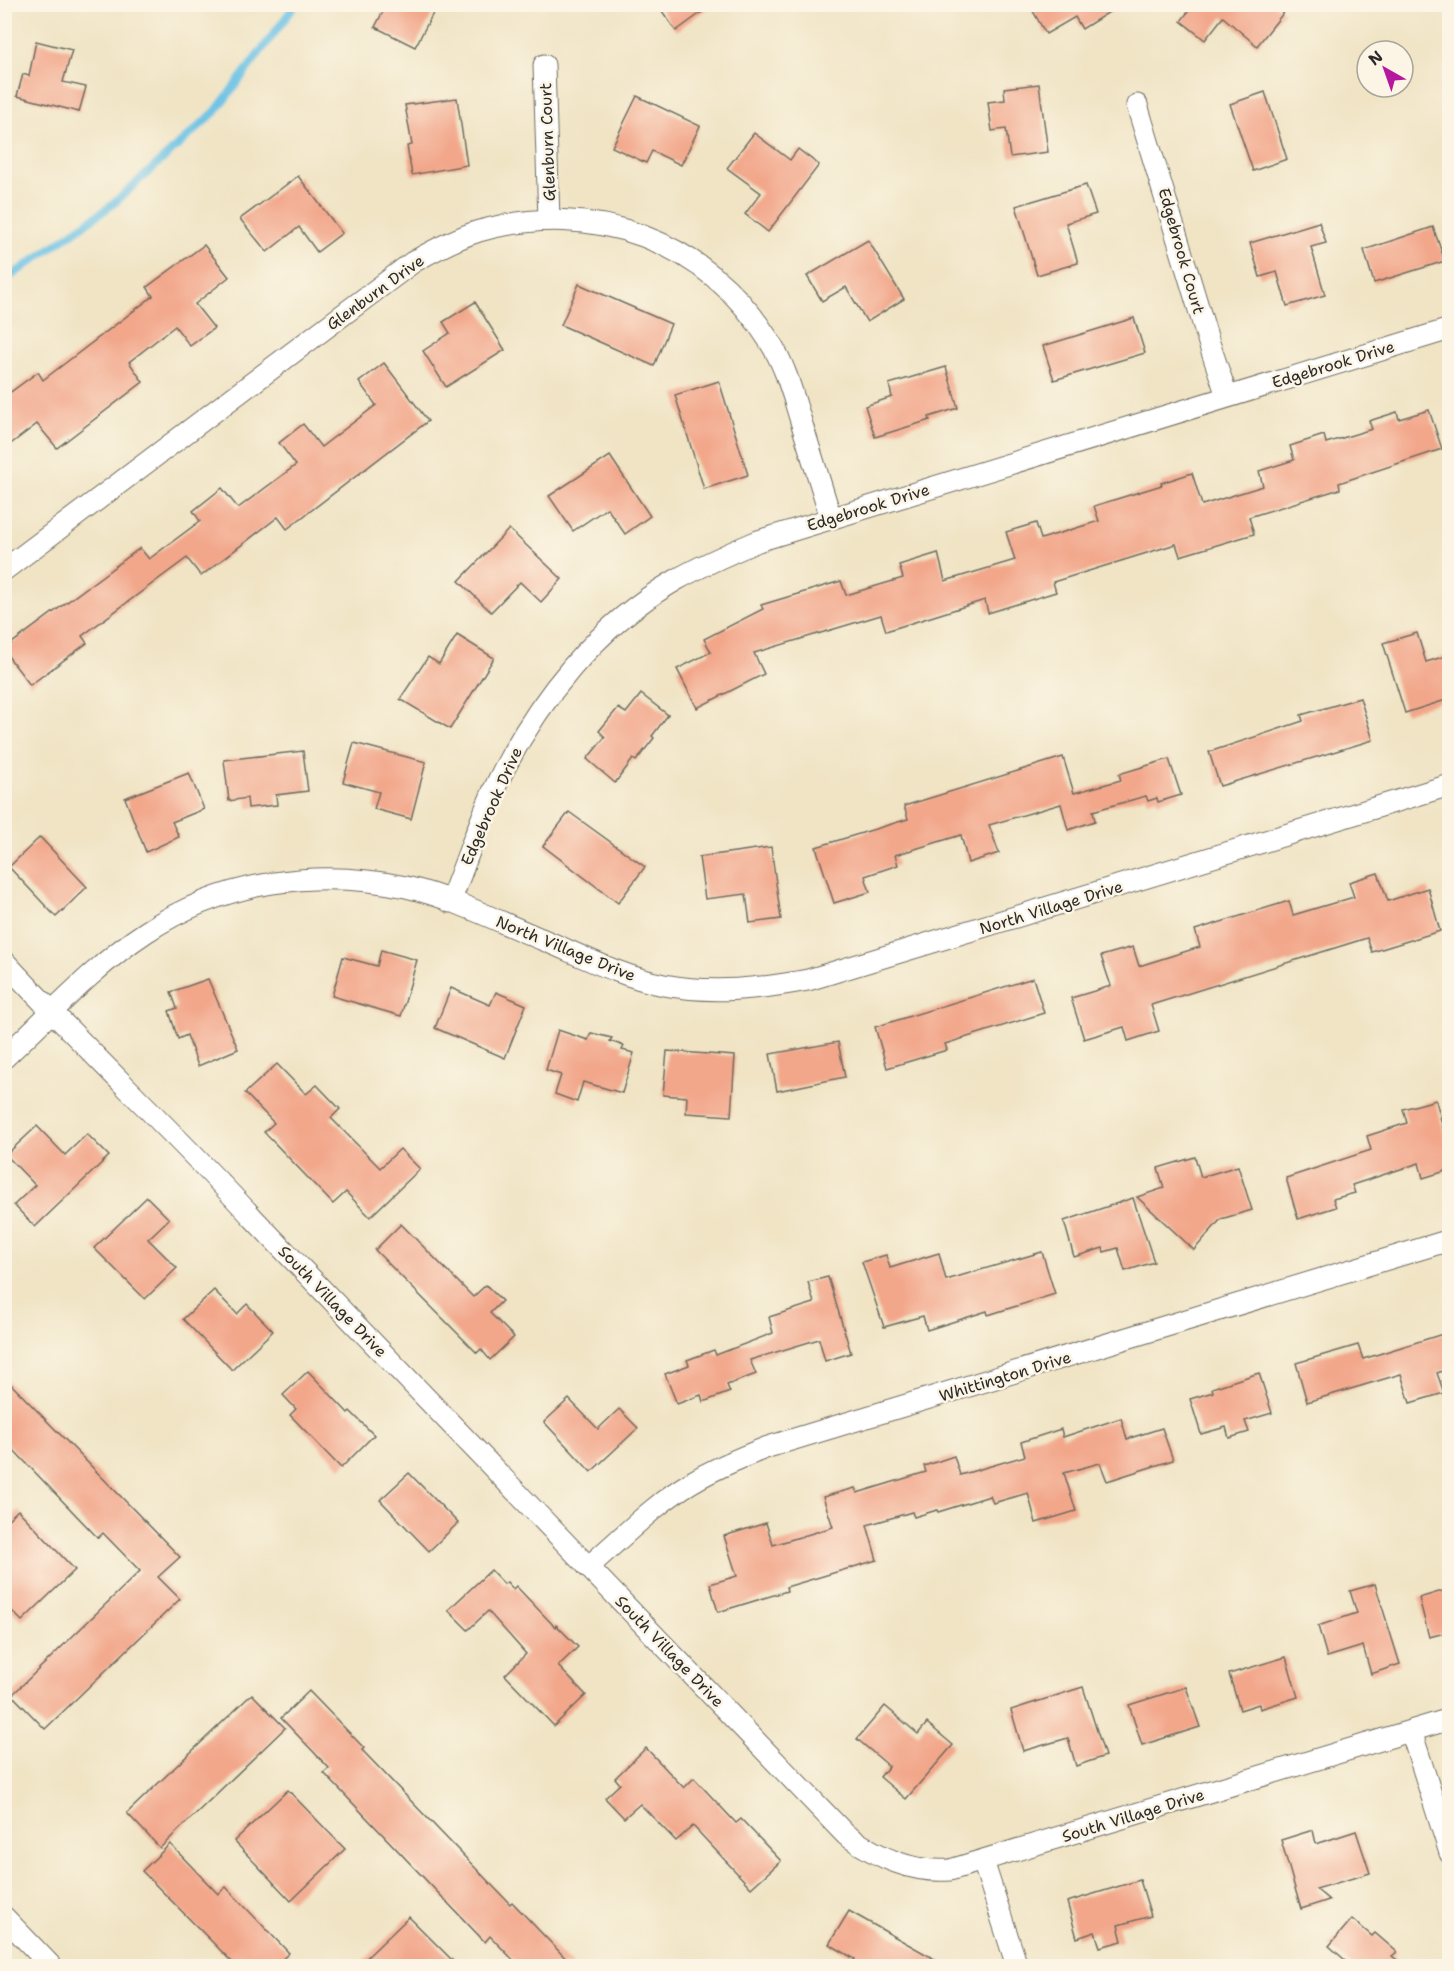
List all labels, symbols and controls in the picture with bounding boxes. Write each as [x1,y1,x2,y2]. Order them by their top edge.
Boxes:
north arrow [1355,39,1415,99]
text: N [1364,46,1387,70]
street label: Glenburn Court [535,82,560,202]
street label: Edgebrook Court [1153,186,1210,317]
street label: Glenburn Drive [322,250,428,335]
street label: Edgebrook Drive [1269,336,1397,393]
street label: Edgebrook Drive [804,479,932,536]
street label: Edgebrook Drive [456,744,527,869]
street label: North Village Drive [977,876,1125,939]
street label: North Village Drive [493,911,639,986]
street label: South Village Drive [274,1241,392,1362]
street label: Whittington Drive [937,1346,1074,1407]
street label: South Village Drive [611,1591,729,1712]
street label: South Village Drive [1059,1784,1207,1847]

